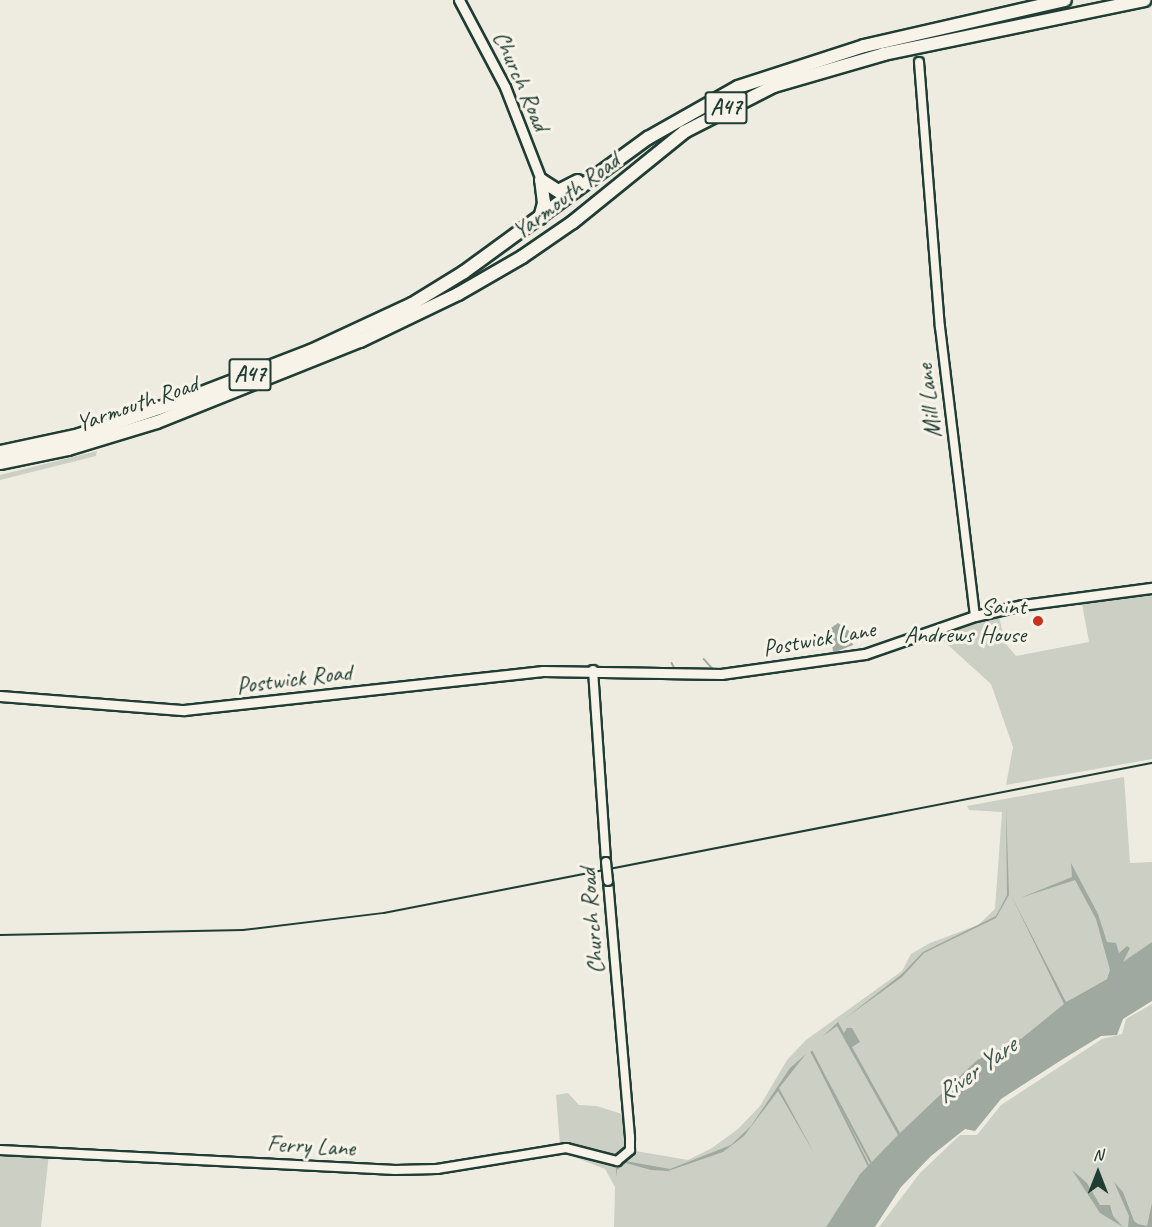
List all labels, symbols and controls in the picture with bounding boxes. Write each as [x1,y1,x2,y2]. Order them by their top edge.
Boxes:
street label: Church Road [486,27,556,135]
road number: A47 [704,89,748,127]
street label: Yarmouth Road [507,146,625,246]
road number: A47 [228,356,272,394]
street label: Mill Lane [910,362,948,440]
street label: Yarmouth Road [72,370,202,438]
place label: Saint Andrews House [904,593,1026,649]
marker: Saint Andrews House [1031,614,1045,628]
street label: Postwick Lane [760,615,878,663]
street label: Postwick Road [235,658,353,700]
street label: Church Road [573,867,611,975]
water label: River Yare [930,1030,1022,1110]
street label: Ferry Lane [266,1129,356,1163]
north arrow [1068,1143,1128,1203]
text: N [1093,1145,1103,1165]

